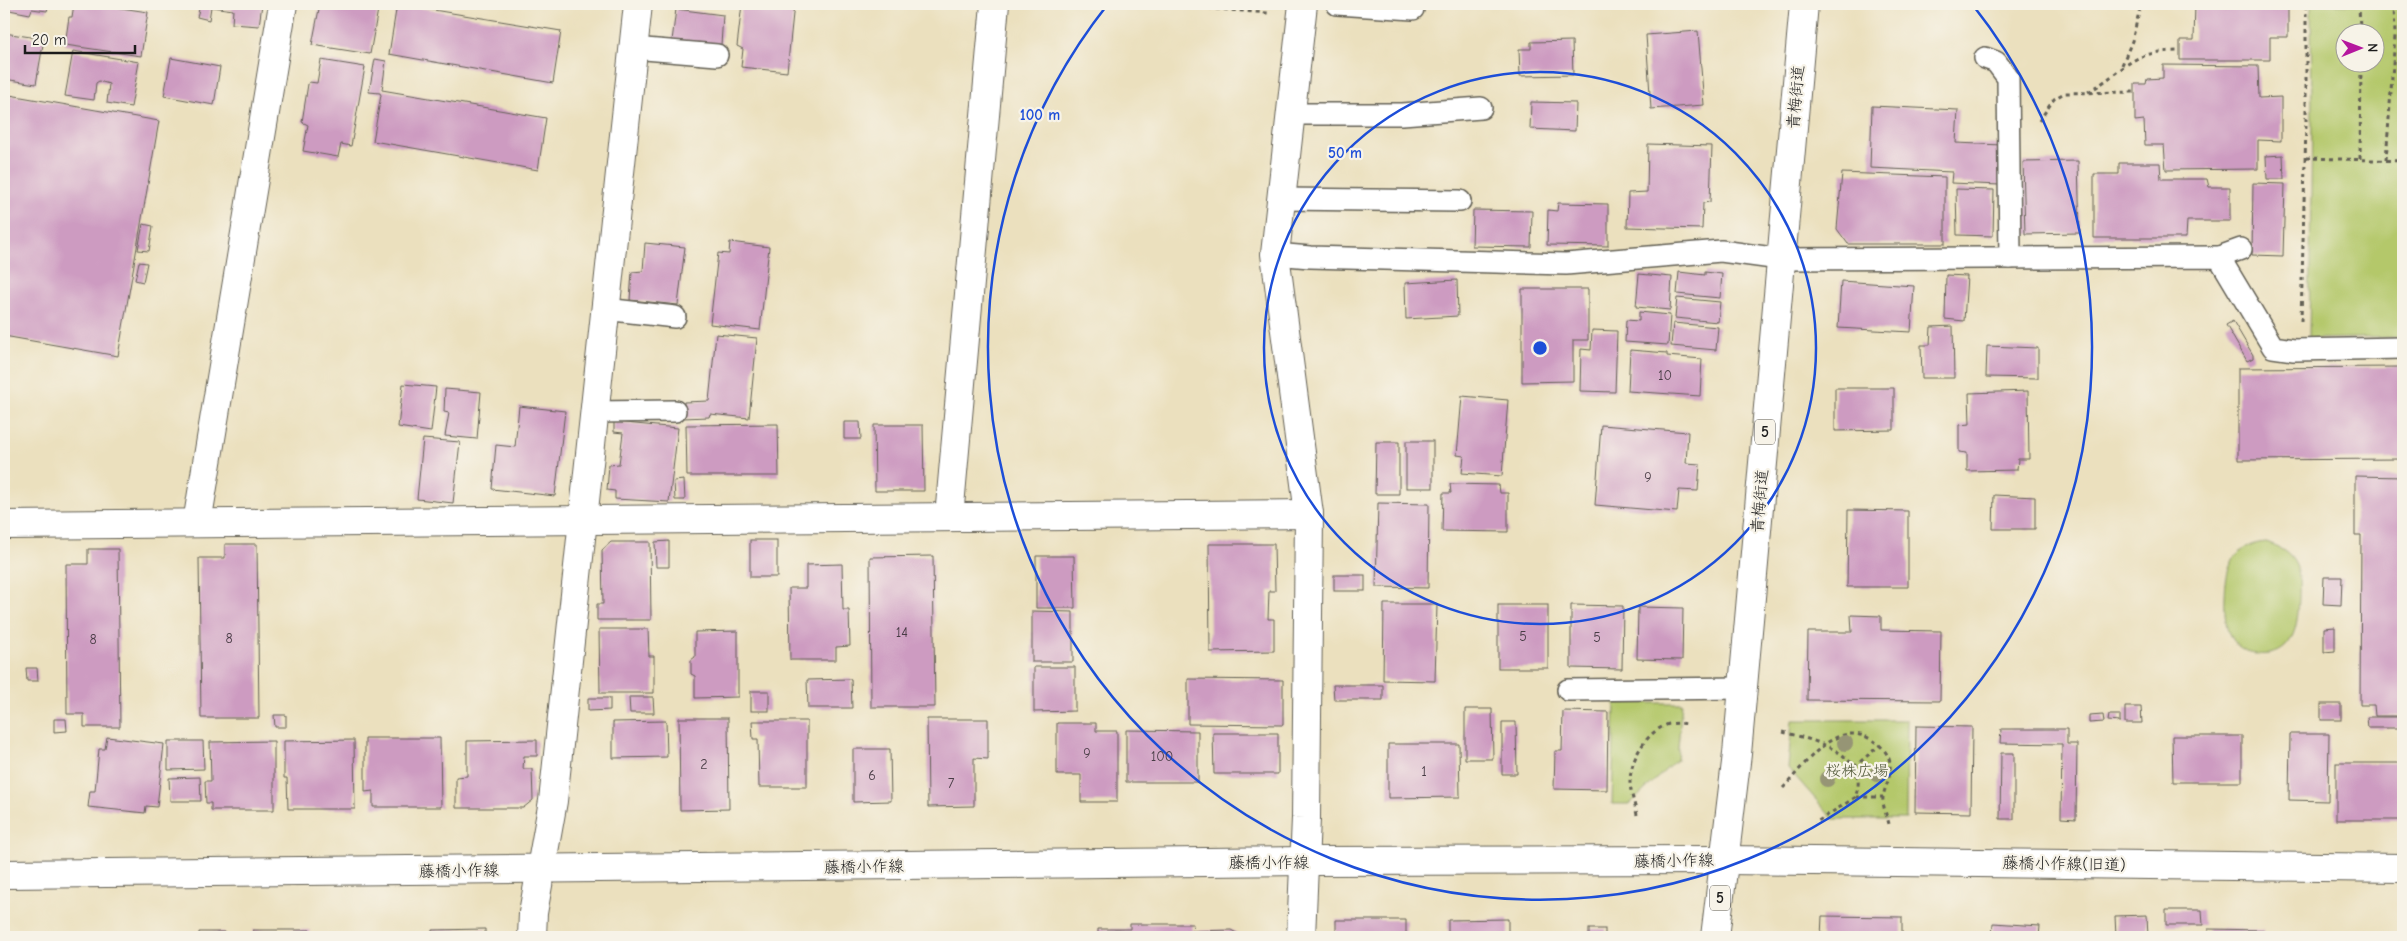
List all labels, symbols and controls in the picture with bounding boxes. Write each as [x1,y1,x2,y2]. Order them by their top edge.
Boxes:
scale bar [25,22,135,54]
north arrow [2334,22,2384,72]
text: 20 m [32,31,66,49]
text: N [2364,43,2381,52]
street label: 青梅街道 [1784,64,1808,130]
text: 100 m [1020,106,1060,124]
text: 50 m [1328,144,1362,162]
centre of rings [1531,339,1549,357]
house number: 10 [1658,367,1672,384]
road number: 5 [1755,420,1775,444]
street label: 青梅街道 [1748,468,1772,534]
house number: 9 [1644,469,1652,486]
house number: 14 [896,624,908,641]
house number: 5 [1519,628,1527,645]
house number: 5 [1593,629,1601,646]
house number: 8 [225,630,233,647]
house number: 8 [89,631,97,648]
house number: 9 [1083,745,1091,762]
house number: 100 [1151,748,1173,765]
house number: 2 [700,756,708,773]
park label: 桜株広場 [1825,762,1889,780]
house number: 1 [1421,763,1427,780]
house number: 6 [868,767,876,784]
house number: 7 [948,775,955,792]
street label: 藤橋小作線 [1634,851,1714,871]
street label: 藤橋小作線 [1229,854,1309,872]
street label: 藤橋小作線(旧道) [2002,854,2126,874]
street label: 藤橋小作線 [824,857,904,877]
street label: 藤橋小作線 [419,861,499,881]
road number: 5 [1710,886,1730,910]

